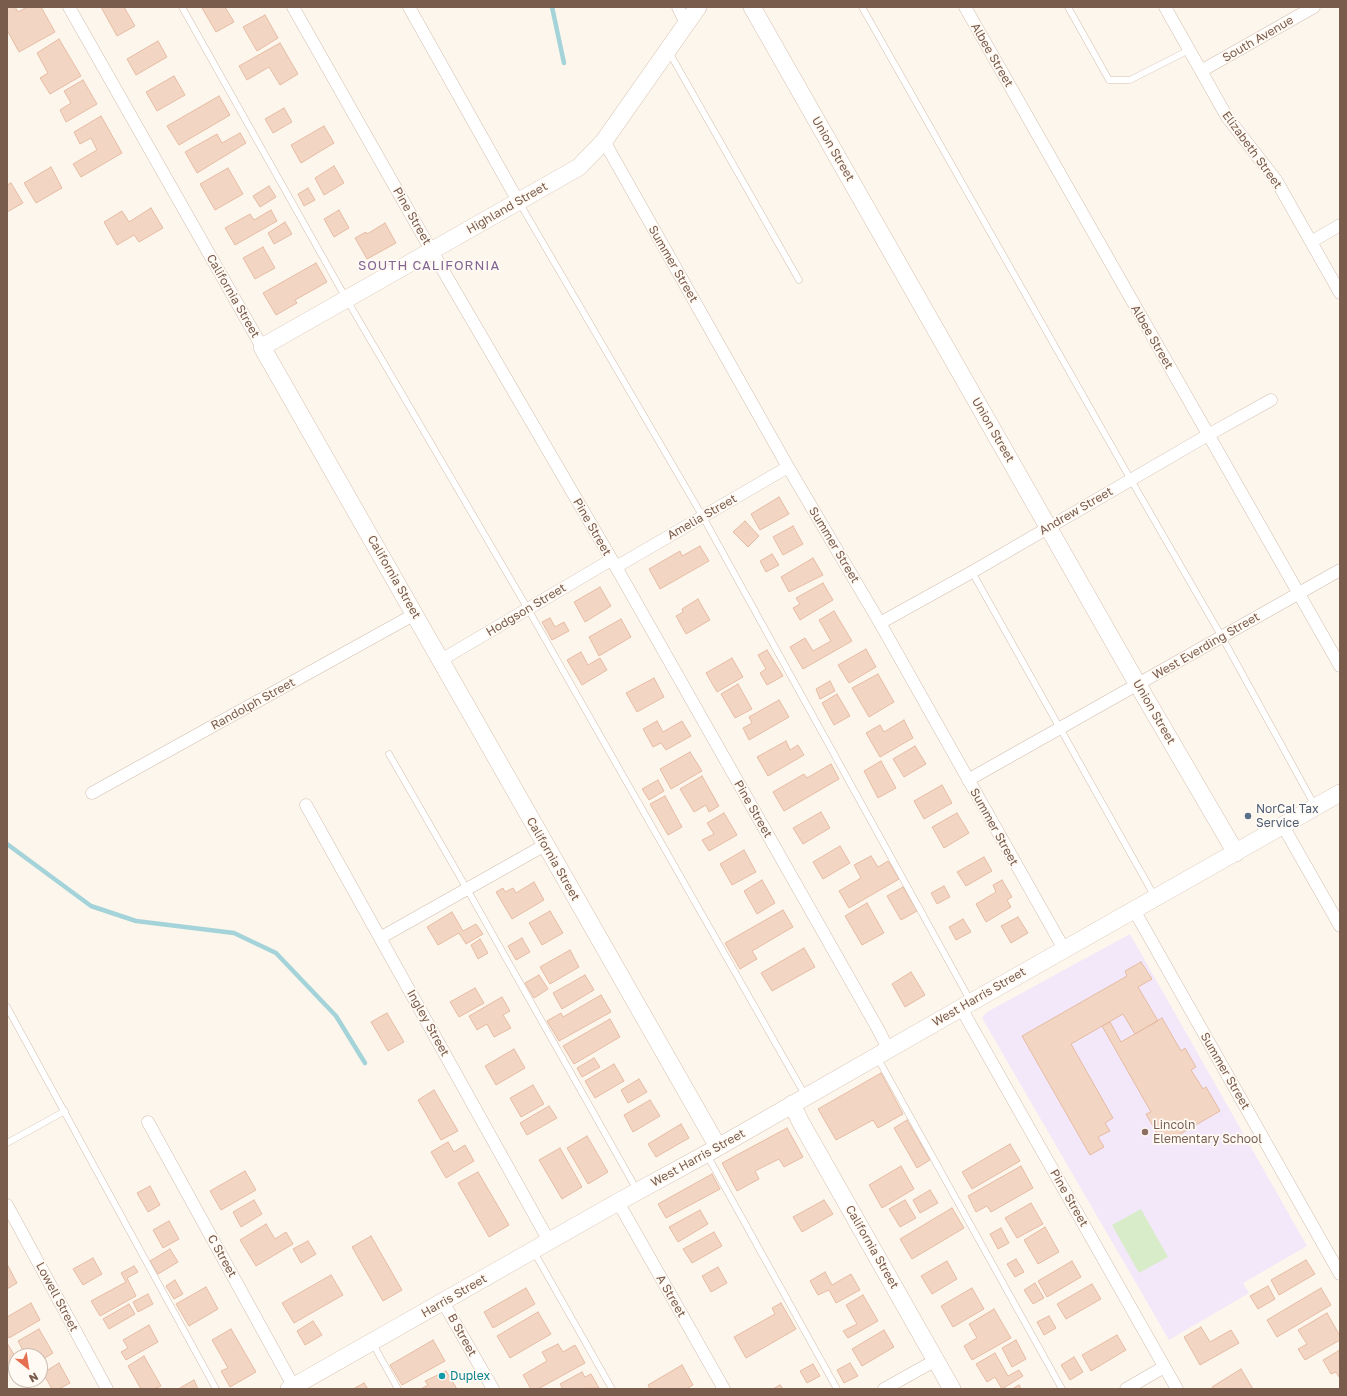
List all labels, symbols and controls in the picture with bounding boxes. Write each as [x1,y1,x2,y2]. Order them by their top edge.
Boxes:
street label: South Avenue [1220,13,1296,65]
street label: Albee Street [968,20,1016,90]
street label: Elizabeth Street [1219,108,1285,192]
street label: Union Street [809,114,857,184]
street label: Highland Street [464,179,550,237]
street label: Pine Street [390,185,434,247]
street label: Summer Street [645,223,701,305]
street label: California Street [203,252,263,340]
district label: SOUTH CALIFORNIA [358,258,500,274]
street label: Albee Street [1128,302,1176,372]
street label: Union Street [969,395,1017,465]
street label: Andrew Street [1037,484,1115,538]
street label: Amelia Street [665,491,739,543]
street label: Pine Street [570,496,614,558]
street label: Summer Street [806,504,862,586]
street label: California Street [364,533,424,621]
street label: Hodgson Street [483,581,569,639]
street label: West Everding Street [1150,609,1262,683]
street label: Randolph Street [208,675,298,733]
street label: Union Street [1130,677,1178,747]
street label: Pine Street [731,778,775,840]
street label: Summer Street [967,786,1021,868]
place label: NorCal Tax Service [1256,802,1319,830]
marker: NorCal Tax Service [1243,811,1253,821]
street label: California Street [523,815,583,903]
street label: West Harris Street [930,964,1028,1030]
street label: Ingley Street [404,987,452,1059]
street label: Summer Street [1197,1030,1253,1112]
place label: Lincoln Elementary School [1153,1118,1262,1146]
street label: West Harris Street [648,1126,748,1190]
marker: Lincoln Elementary School [1140,1127,1150,1137]
street label: Pine Street [1047,1167,1091,1229]
street label: California Street [842,1203,902,1291]
street label: C Street [204,1232,240,1280]
street label: Lowell Street [33,1260,81,1334]
street label: Harris Street [419,1271,489,1321]
street label: A Street [653,1272,689,1320]
street label: B Street [444,1311,480,1359]
north arrow [8,1348,48,1388]
place label: Duplex [450,1369,490,1383]
text: N [27,1370,41,1386]
marker: Duplex [437,1371,447,1381]

